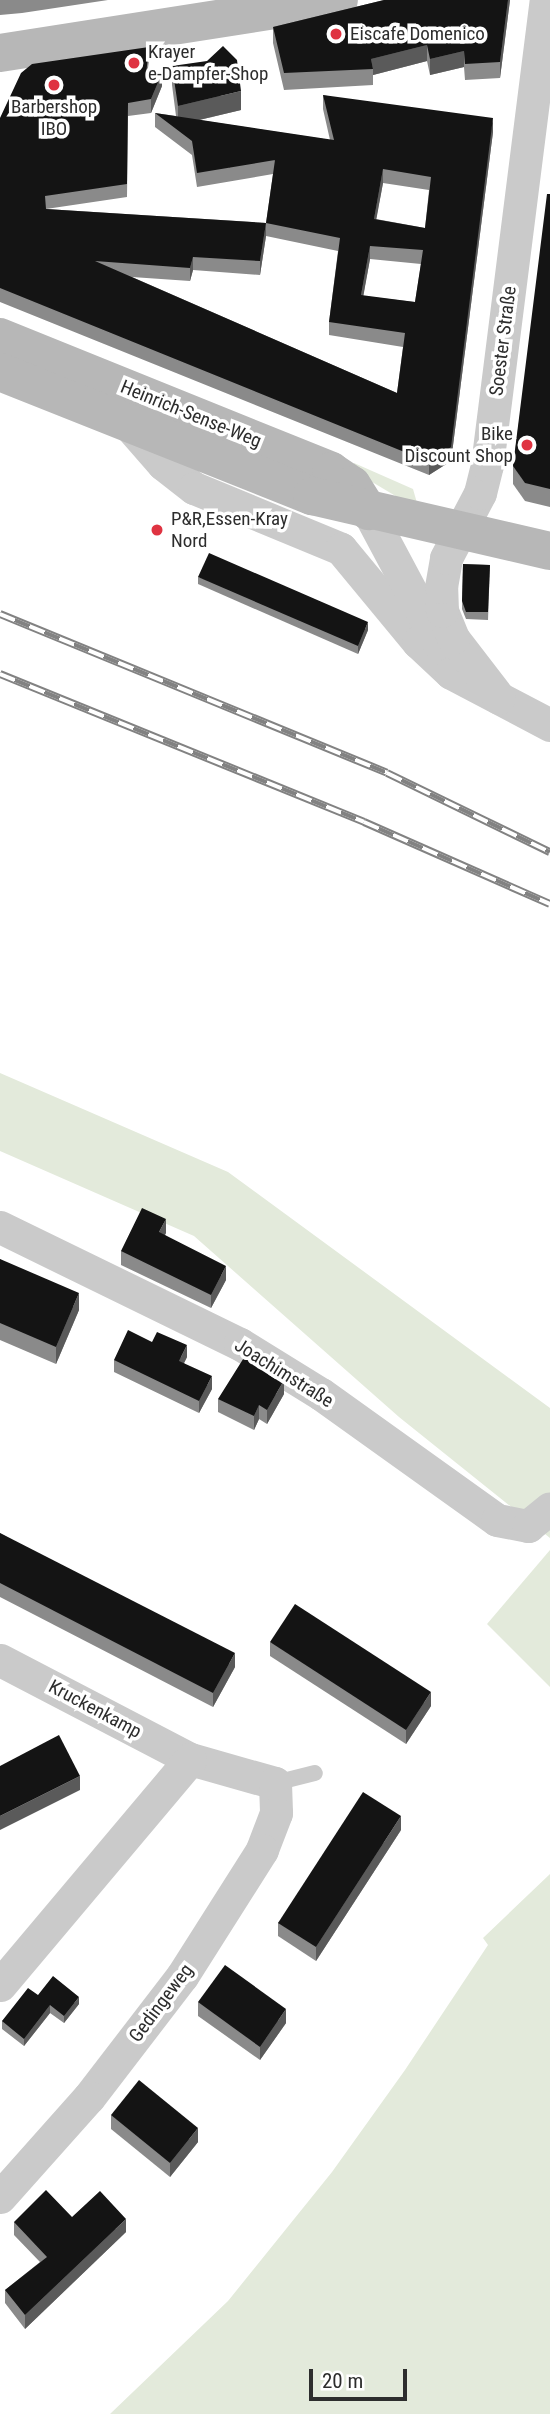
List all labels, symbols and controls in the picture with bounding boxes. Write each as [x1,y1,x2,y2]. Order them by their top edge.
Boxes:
place label: Eiscafe Domenico [350,23,485,45]
marker: Eiscafe Domenico [328,26,344,42]
place label: Krayer e-Dampfer-Shop [148,41,268,85]
marker: Krayer e-Dampfer-Shop [126,55,142,71]
marker: Barbershop IBO [46,77,62,93]
place label: Barbershop IBO [11,96,97,140]
street label: Soester Straße [485,285,521,397]
street label: Heinrich-Sense-Weg [117,375,265,453]
place label: Bike Discount Shop [405,423,513,467]
marker: Bike Discount Shop [519,437,535,453]
place label: P&R,Essen-Kray Nord [171,508,288,552]
marker: P&R,Essen-Kray Nord [149,522,165,538]
street label: Joachimstraße [230,1334,338,1412]
street label: Kruckenkamp [45,1675,145,1743]
street label: Gedingeweg [124,1959,198,2047]
scale bar [312,2354,410,2398]
text: 20 m [322,2369,363,2393]

